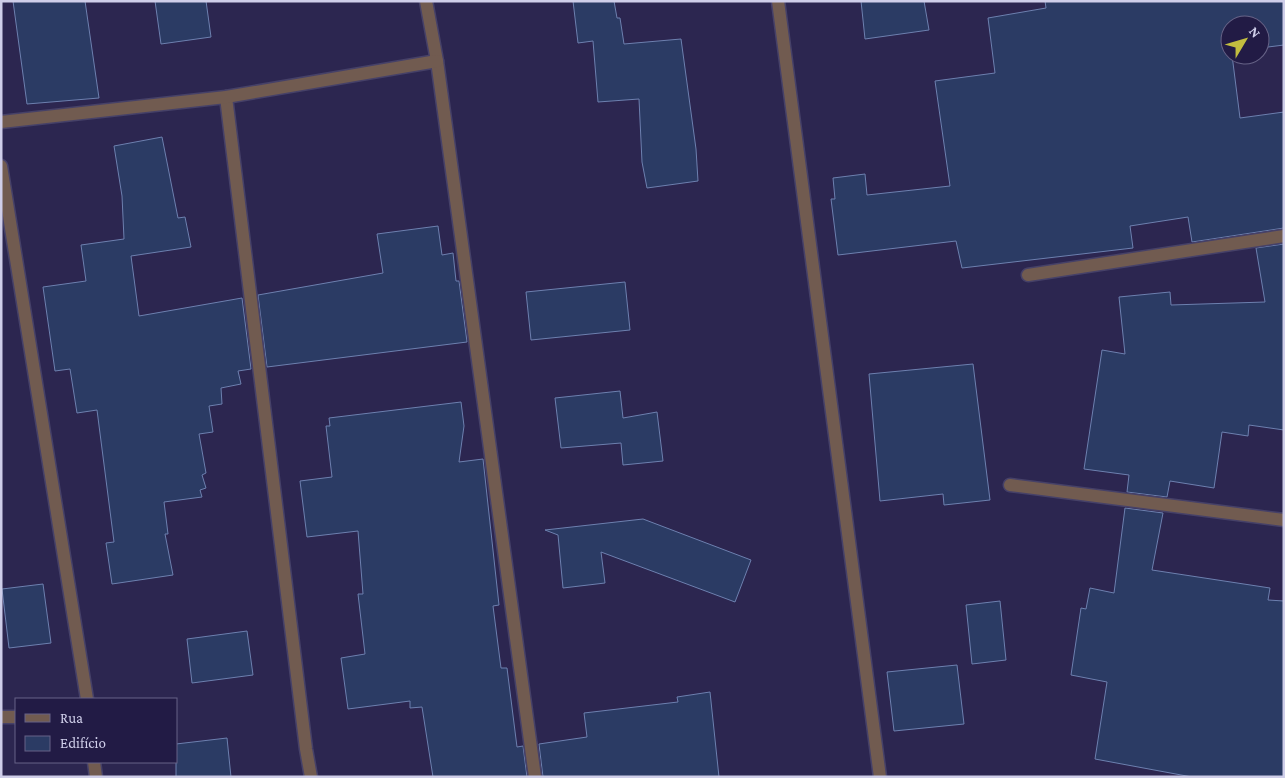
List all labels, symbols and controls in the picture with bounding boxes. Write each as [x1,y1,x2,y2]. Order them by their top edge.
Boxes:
north arrow [1220,15,1270,65]
text: N [1246,23,1265,41]
legend [15,698,178,763]
text: Rua [60,710,83,726]
text: Edifício [60,735,106,751]

